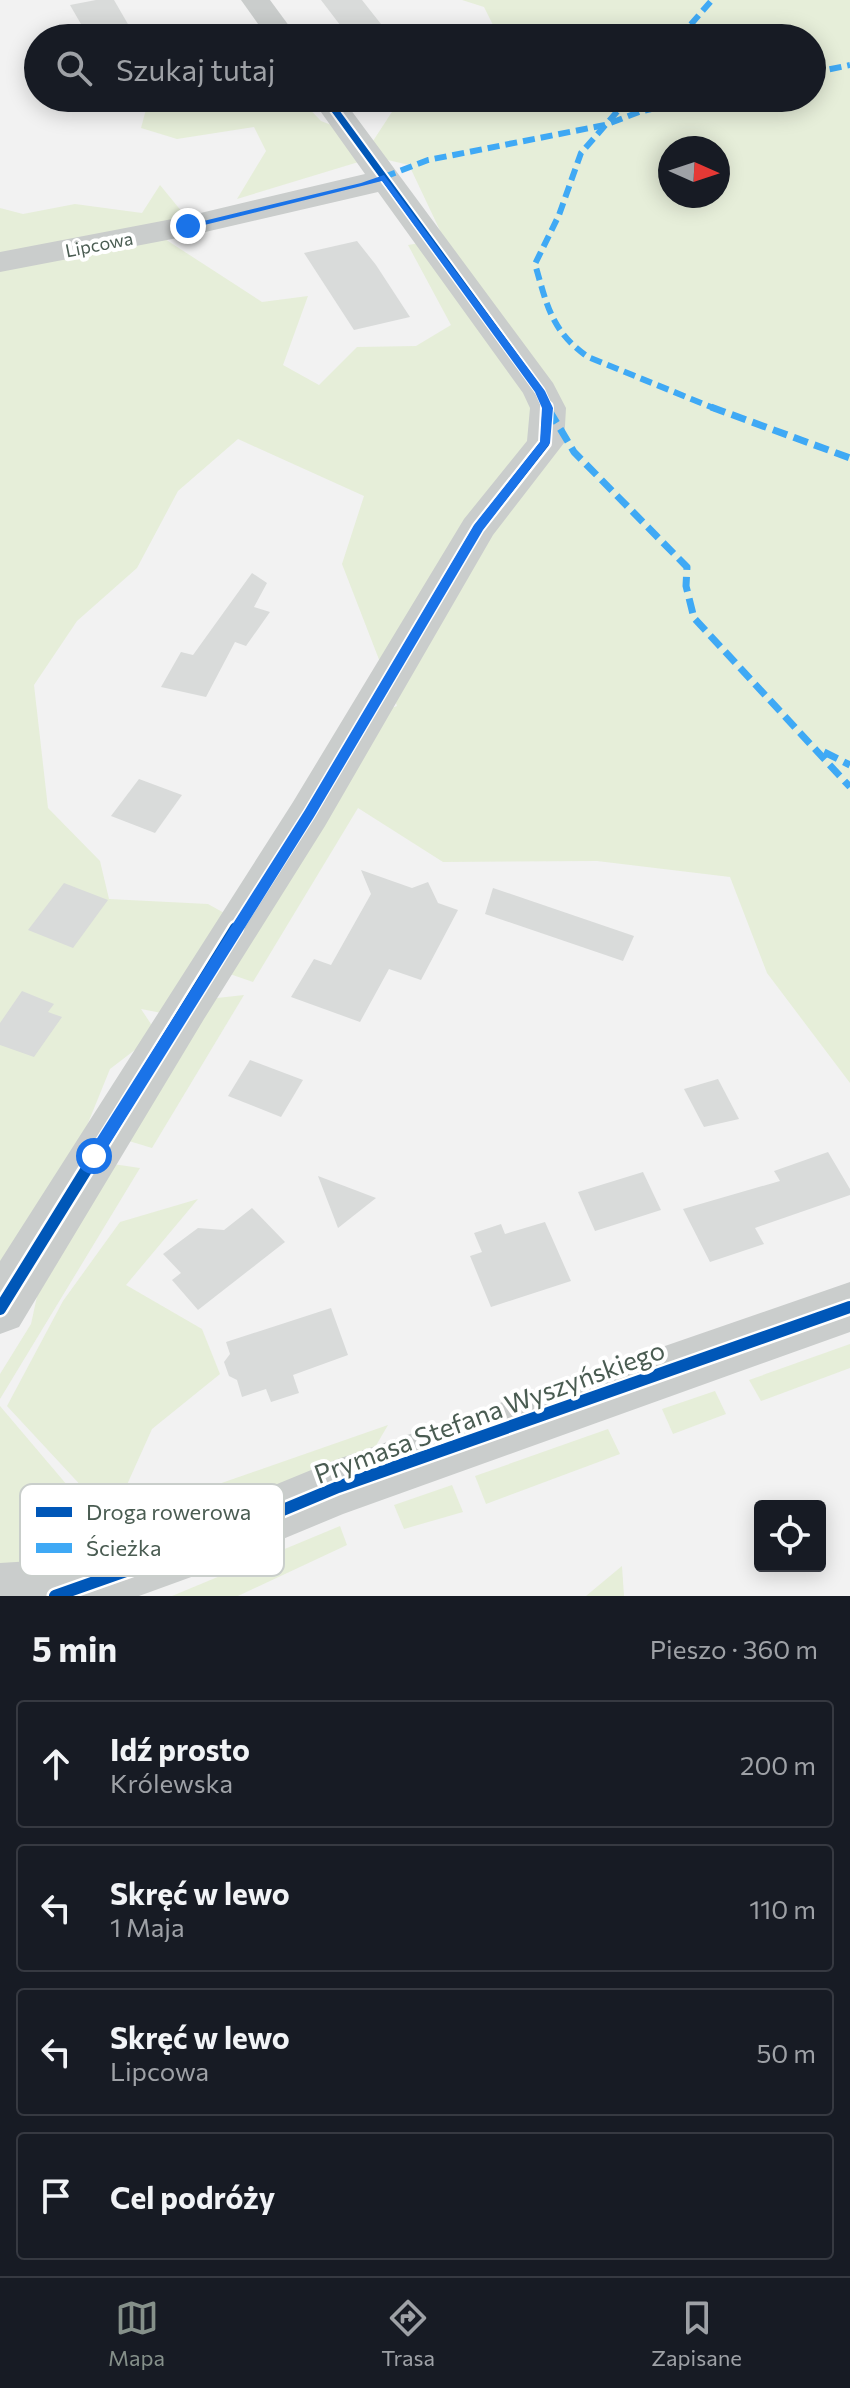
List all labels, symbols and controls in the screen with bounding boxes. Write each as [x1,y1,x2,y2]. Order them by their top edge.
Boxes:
search box [24,24,826,112]
icon: search [52,46,96,90]
text: Szukaj tutaj [116,50,275,87]
north arrow [658,136,730,208]
route end [170,208,206,244]
street label: Lipcowa [63,227,135,261]
route start [76,1138,112,1174]
street label: Prymasa Stefana Wyszyńskiego [310,1333,668,1489]
legend [20,1484,284,1576]
text: Droga rowerowa [86,1498,251,1525]
map controls [754,1500,826,1572]
button: locate [754,1500,826,1572]
text: Ścieżka [86,1534,161,1561]
text: 5 min [32,1627,117,1669]
text: Pieszo · 360 m [650,1633,818,1664]
text: Idź prosto [110,1730,250,1767]
icon: ahead [34,1742,78,1786]
text: 200 m [740,1749,816,1780]
text: Królewska [110,1767,233,1798]
text: Skręć w lewo [110,1874,290,1911]
icon: left [34,1886,78,1930]
text: 110 m [749,1893,816,1924]
text: 1 Maja [110,1911,185,1942]
text: Skręć w lewo [110,2018,290,2055]
icon: left [34,2030,78,2074]
text: 50 m [756,2037,816,2068]
text: Lipcowa [110,2055,209,2086]
icon: arrive [34,2174,78,2218]
text: Cel podróży [110,2178,275,2215]
tab: Mapa [108,2296,165,2371]
tab: Trasa [381,2296,435,2371]
tab: Zapisane [651,2296,742,2371]

